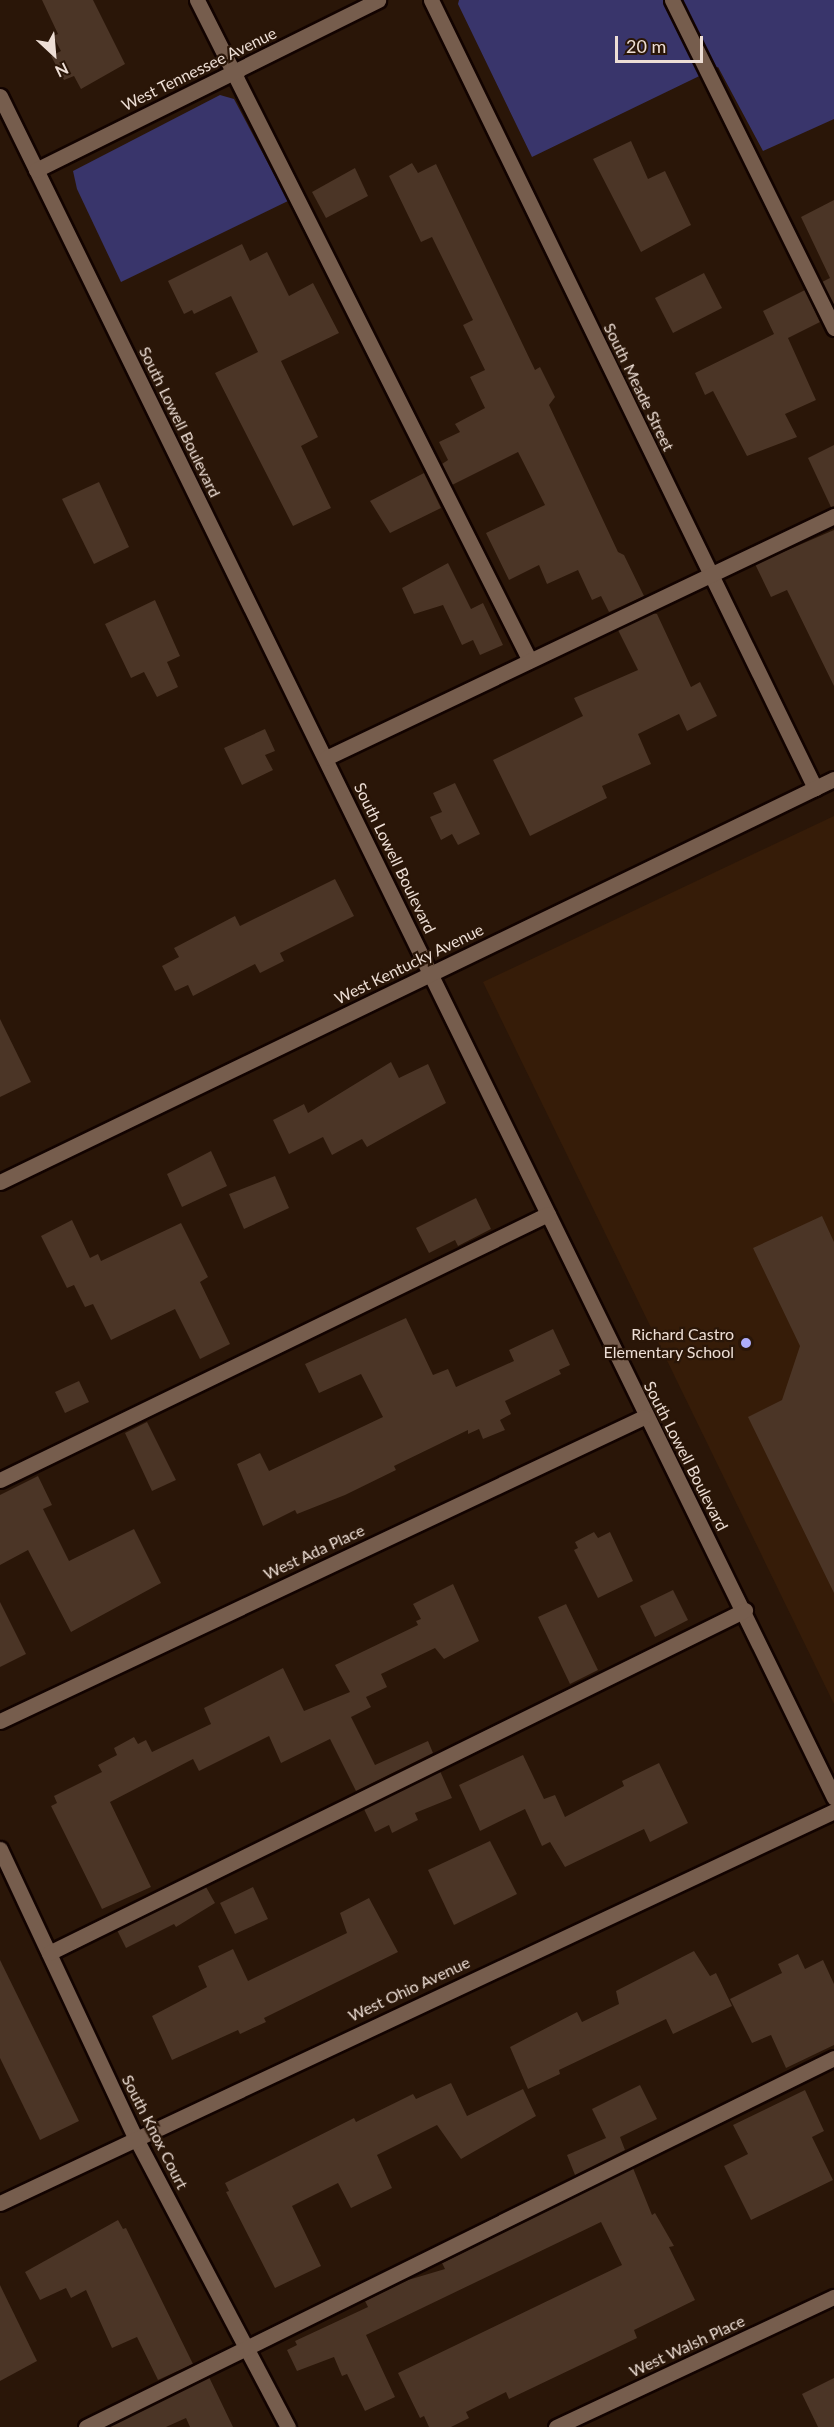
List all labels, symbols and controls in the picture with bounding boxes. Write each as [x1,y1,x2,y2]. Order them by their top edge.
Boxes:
street label: West Tennessee Avenue [118,23,280,115]
north arrow [24,24,84,84]
scale bar [618,24,706,62]
text: 20 m [626,35,666,57]
text: N [52,59,72,82]
street label: South Meade Street [600,320,678,454]
street label: South Lowell Boulevard [135,344,225,500]
street label: South Lowell Boulevard [350,780,440,936]
street label: West Kentucky Avenue [331,919,487,1009]
place label: Richard Castro Elementary School [603,1324,734,1362]
marker: Richard Castro Elementary School [739,1336,753,1350]
street label: South Lowell Boulevard [640,1378,732,1534]
street label: West Ada Place [260,1520,368,1584]
street label: West Ohio Avenue [345,1952,473,2026]
street label: South Knox Court [118,2072,192,2192]
street label: West Walsh Place [626,2311,748,2381]

